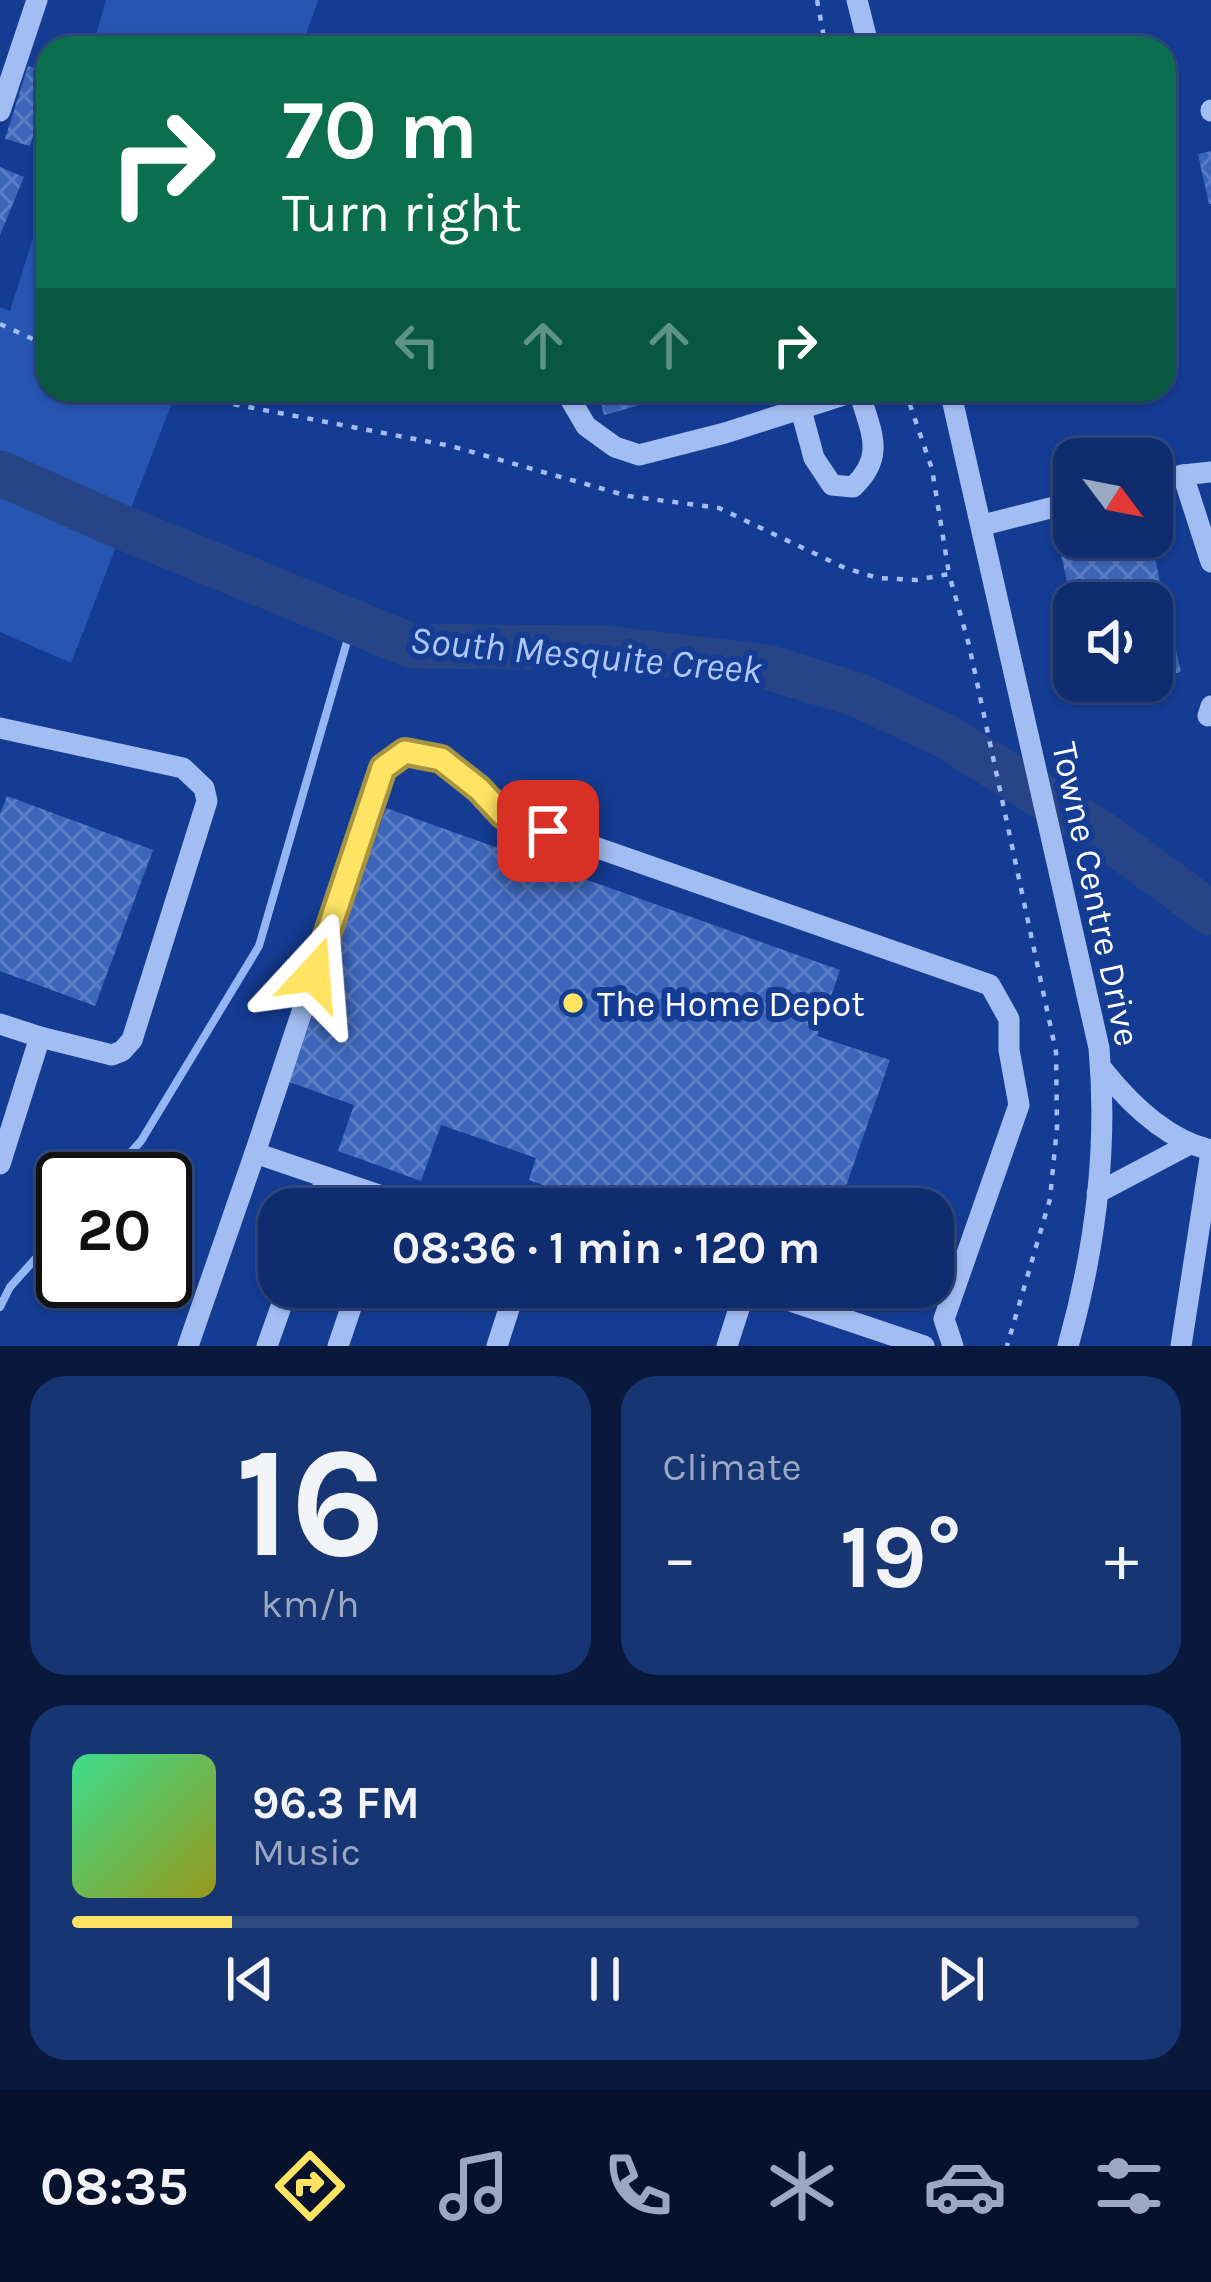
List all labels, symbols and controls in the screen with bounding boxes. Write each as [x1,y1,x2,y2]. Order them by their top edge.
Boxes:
text: 70 m [282,81,478,179]
icon: right [84,84,240,240]
text: Turn right [282,181,522,245]
icon: left [384,312,450,378]
icon: ahead [510,312,576,378]
icon: ahead [636,312,702,378]
icon: right [762,312,828,378]
north arrow [1053,438,1173,558]
map controls [1053,438,1173,702]
button: sound [1053,582,1173,702]
water label: South Mesquite Creek [408,617,765,693]
street label: Towne Centre Drive [1043,738,1149,1050]
pin [497,780,599,882]
icon: arrive [515,798,581,864]
position arrow [251,911,377,1037]
place label: The Home Depot [597,983,865,1025]
marker: The Home Depot [560,990,586,1016]
speed limit sign: 20 [36,1152,192,1308]
text: 08:36 · 1 min · 120 m [392,1222,820,1274]
text: 16 [235,1412,385,1594]
text: Climate [663,1444,802,1490]
text: 19° [840,1504,962,1610]
text: − [663,1519,697,1597]
text: + [1104,1519,1139,1597]
text: km/h [261,1581,360,1627]
text: 96.3 FM [252,1777,420,1829]
text: Music [252,1829,361,1875]
icon: previous [217,1946,283,2012]
icon: pause [572,1946,638,2012]
icon: next [928,1946,994,2012]
icon: directions [268,2144,352,2228]
icon: music [432,2144,516,2228]
icon: phone [596,2144,680,2228]
icon: climate [760,2144,844,2228]
icon: car [923,2144,1007,2228]
icon: filters [1087,2144,1171,2228]
text: 08:35 [40,2154,189,2218]

